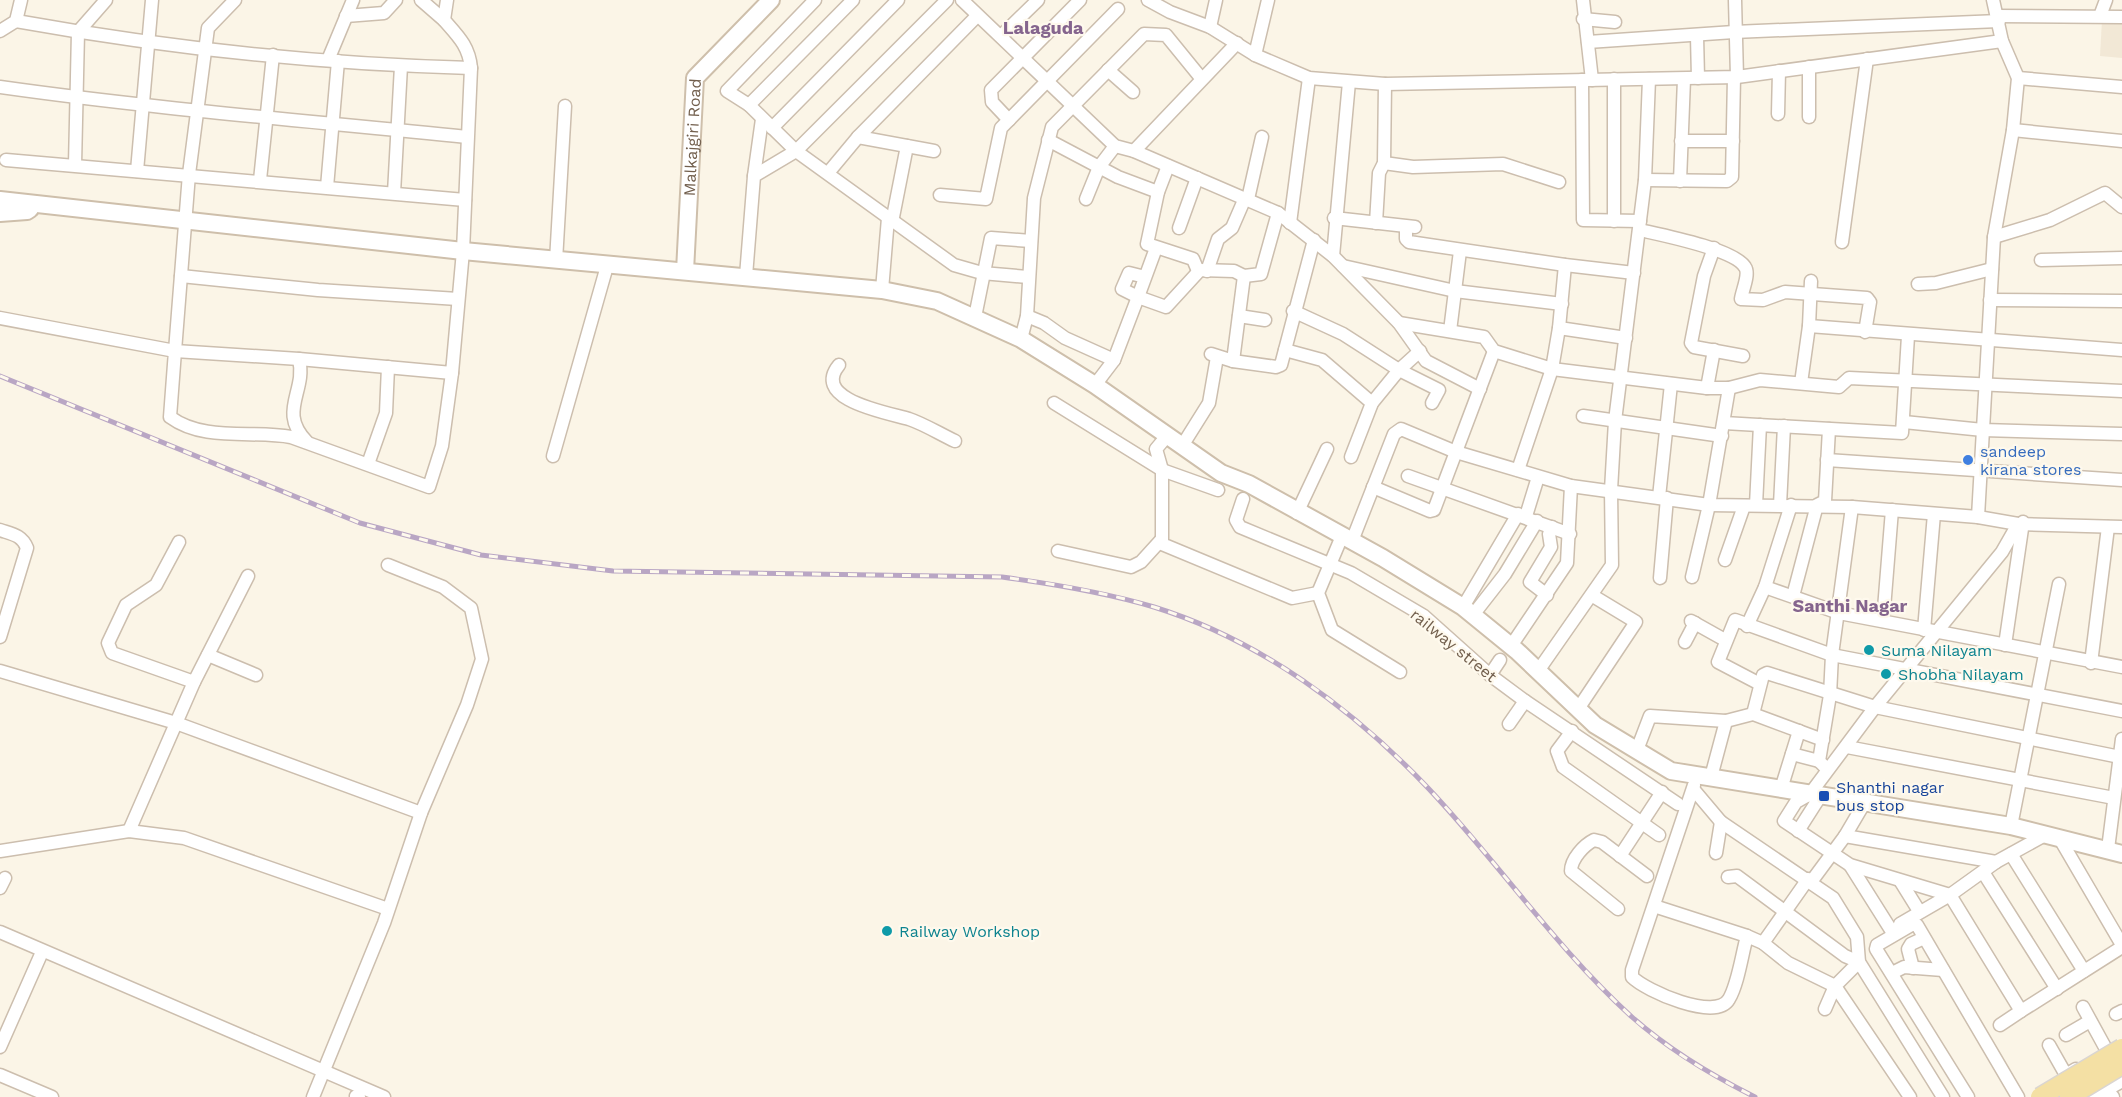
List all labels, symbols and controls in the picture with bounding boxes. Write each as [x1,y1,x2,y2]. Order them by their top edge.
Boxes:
district label: Lalaguda [1003,17,1084,38]
street label: Malkajgiri Road [680,78,705,197]
place label: sandeep kirana stores [1980,442,2081,479]
marker: sandeep kirana stores [1961,453,1975,467]
district label: Santhi Nagar [1793,595,1908,616]
street label: railway street [1407,605,1501,686]
place label: Suma Nilayam [1881,641,1992,660]
marker: Suma Nilayam [1862,643,1876,657]
place label: Shobha Nilayam [1898,665,2024,684]
marker: Shobha Nilayam [1879,667,1893,681]
place label: Shanthi nagar bus stop [1836,778,1945,815]
marker: Shanthi nagar bus stop [1817,789,1831,803]
place label: Railway Workshop [899,922,1040,941]
marker: Railway Workshop [880,924,894,938]

